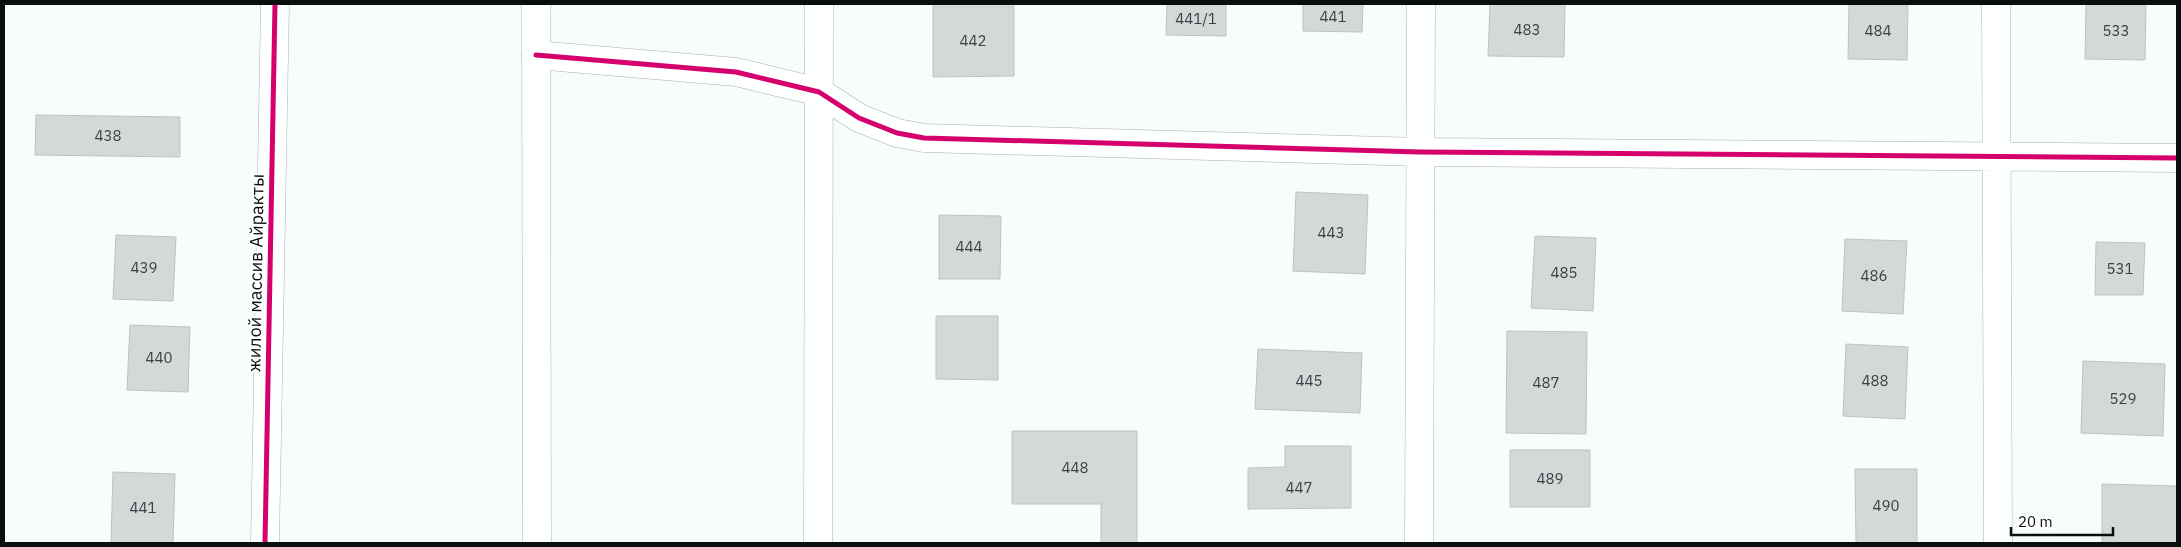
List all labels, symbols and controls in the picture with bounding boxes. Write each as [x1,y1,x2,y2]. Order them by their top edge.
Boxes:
house number: 441 [1319,7,1347,26]
house number: 441/1 [1175,9,1217,28]
house number: 483 [1513,20,1541,39]
house number: 484 [1864,21,1892,40]
house number: 533 [2102,21,2130,40]
house number: 442 [959,31,987,50]
house number: 438 [94,126,122,145]
street label: жилой массив Айракты [242,174,269,372]
house number: 443 [1317,223,1345,242]
house number: 444 [955,237,983,256]
house number: 439 [130,258,158,277]
house number: 531 [2106,259,2134,278]
house number: 485 [1550,263,1578,282]
house number: 486 [1860,266,1888,285]
house number: 440 [145,348,173,367]
house number: 445 [1295,371,1323,390]
house number: 488 [1861,371,1889,390]
house number: 487 [1532,373,1560,392]
house number: 529 [2109,389,2137,408]
house number: 448 [1061,458,1089,477]
house number: 489 [1536,469,1564,488]
house number: 447 [1285,478,1313,497]
house number: 490 [1872,496,1900,515]
house number: 441 [129,498,157,517]
scale bar [2011,504,2114,536]
text: 20 m [2018,512,2053,531]

